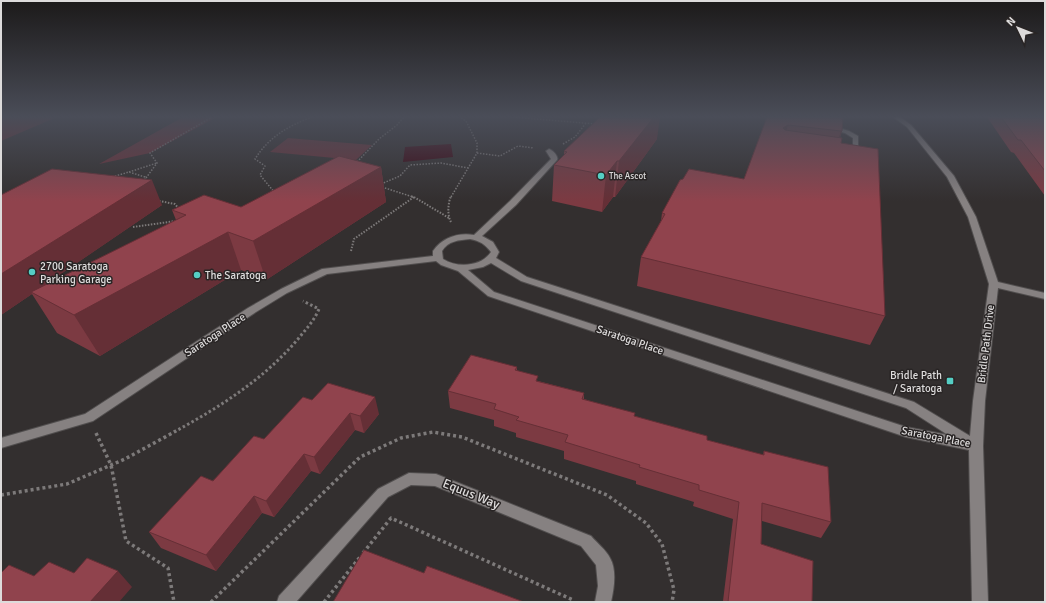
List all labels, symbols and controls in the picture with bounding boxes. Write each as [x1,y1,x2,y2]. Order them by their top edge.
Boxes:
north arrow [998,8,1038,48]
text: N [1004,14,1018,29]
marker: The Ascot [596,171,606,181]
place label: The Ascot [609,171,646,182]
place label: 2700 Saratoga Parking Garage [40,260,112,286]
marker: 2700 Saratoga Parking Garage [27,267,37,277]
place label: The Saratoga [205,269,267,282]
marker: The Saratoga [192,270,202,280]
street label: Bridle Path Drive [975,304,997,384]
street label: Saratoga Place [182,310,248,360]
street label: Saratoga Place [595,322,665,358]
place label: Bridle Path / Saratoga [890,369,942,395]
marker: Bridle Path / Saratoga [945,376,955,386]
street label: Saratoga Place [900,424,972,450]
street label: Equus Way [440,475,502,513]

